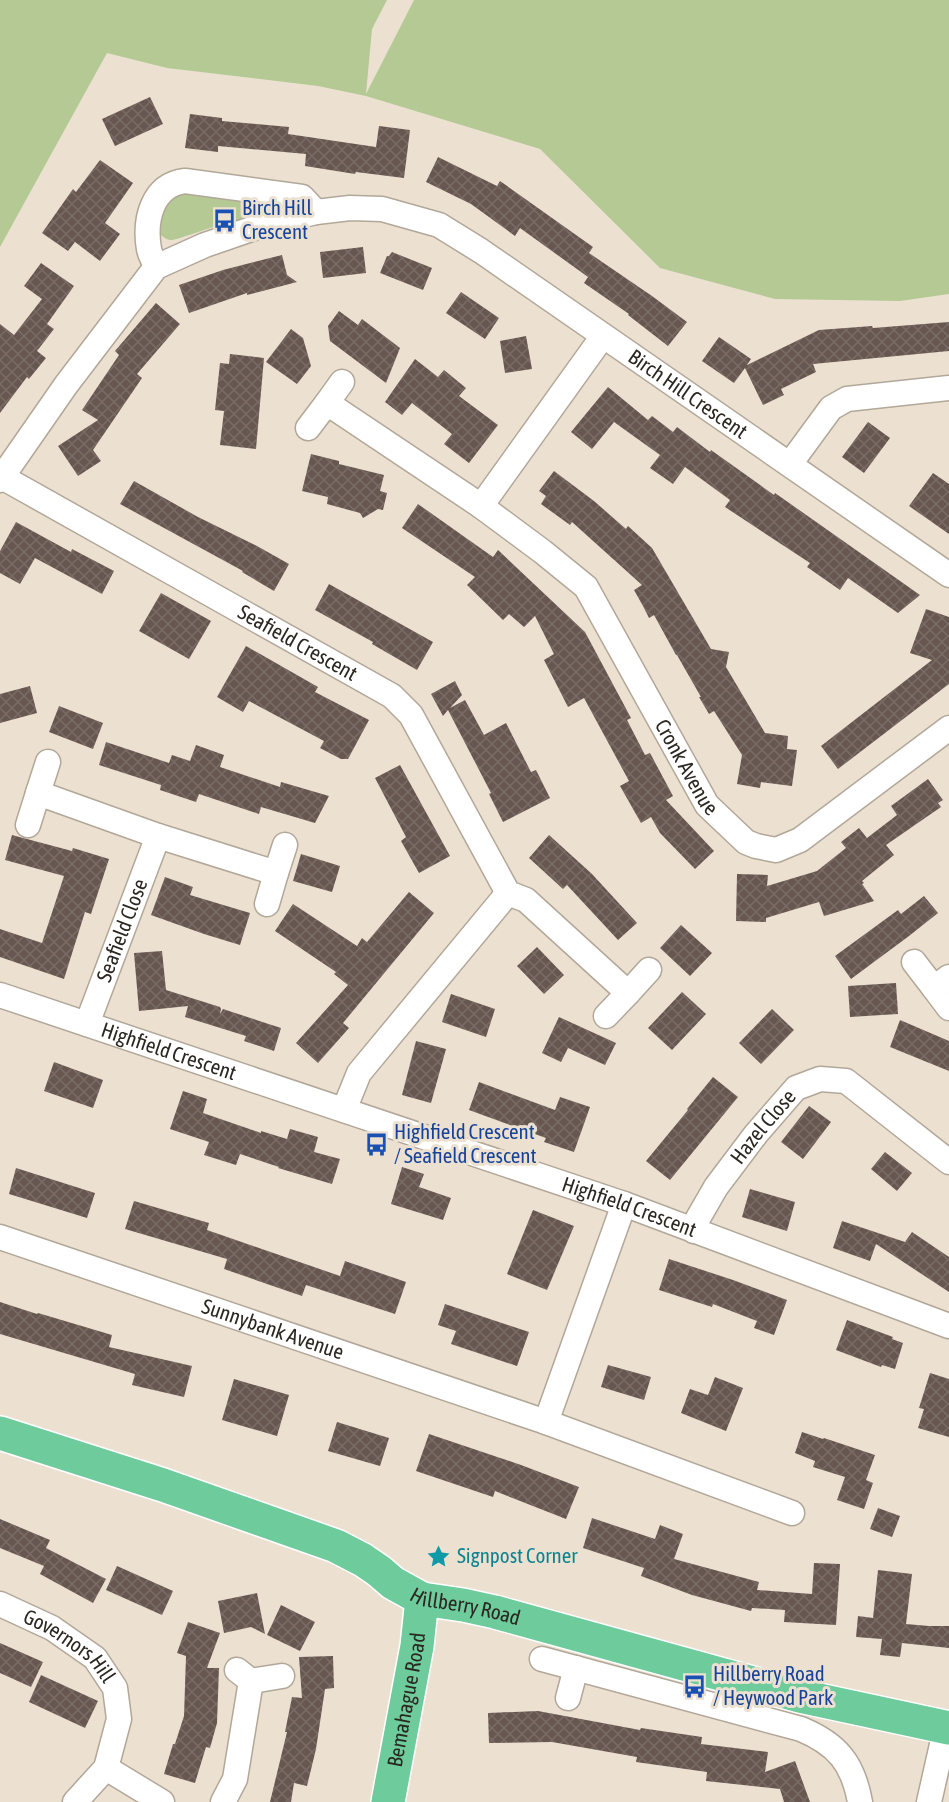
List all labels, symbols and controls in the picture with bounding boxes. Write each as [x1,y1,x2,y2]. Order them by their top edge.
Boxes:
place label: Birch Hill Crescent [242,195,312,243]
bus stop icon: Birch Hill Crescent [211,207,237,233]
street label: Birch Hill Crescent [624,344,752,443]
street label: Seafield Crescent [234,599,362,685]
street label: Cronk Avenue [651,715,723,820]
street label: Seafield Close [91,875,152,985]
street label: Highfield Crescent [99,1017,240,1084]
street label: Hazel Close [725,1084,800,1168]
place label: Highfield Crescent / Seafield Crescent [394,1119,537,1167]
bus stop icon: Highfield Crescent / Seafield Crescent [363,1131,389,1157]
street label: Highfield Crescent [559,1171,700,1241]
street label: Sunnybank Avenue [199,1293,347,1364]
place icon: Signpost Corner [426,1543,452,1569]
place label: Signpost Corner [457,1543,578,1567]
street label: Hillberry Road [406,1582,523,1629]
street label: Governors Hill [20,1604,121,1687]
street label: Bemahague Road [382,1631,429,1769]
place label: Hillberry Road / Heywood Park [713,1661,833,1709]
bus stop icon: Hillberry Road / Heywood Park [682,1673,708,1699]

